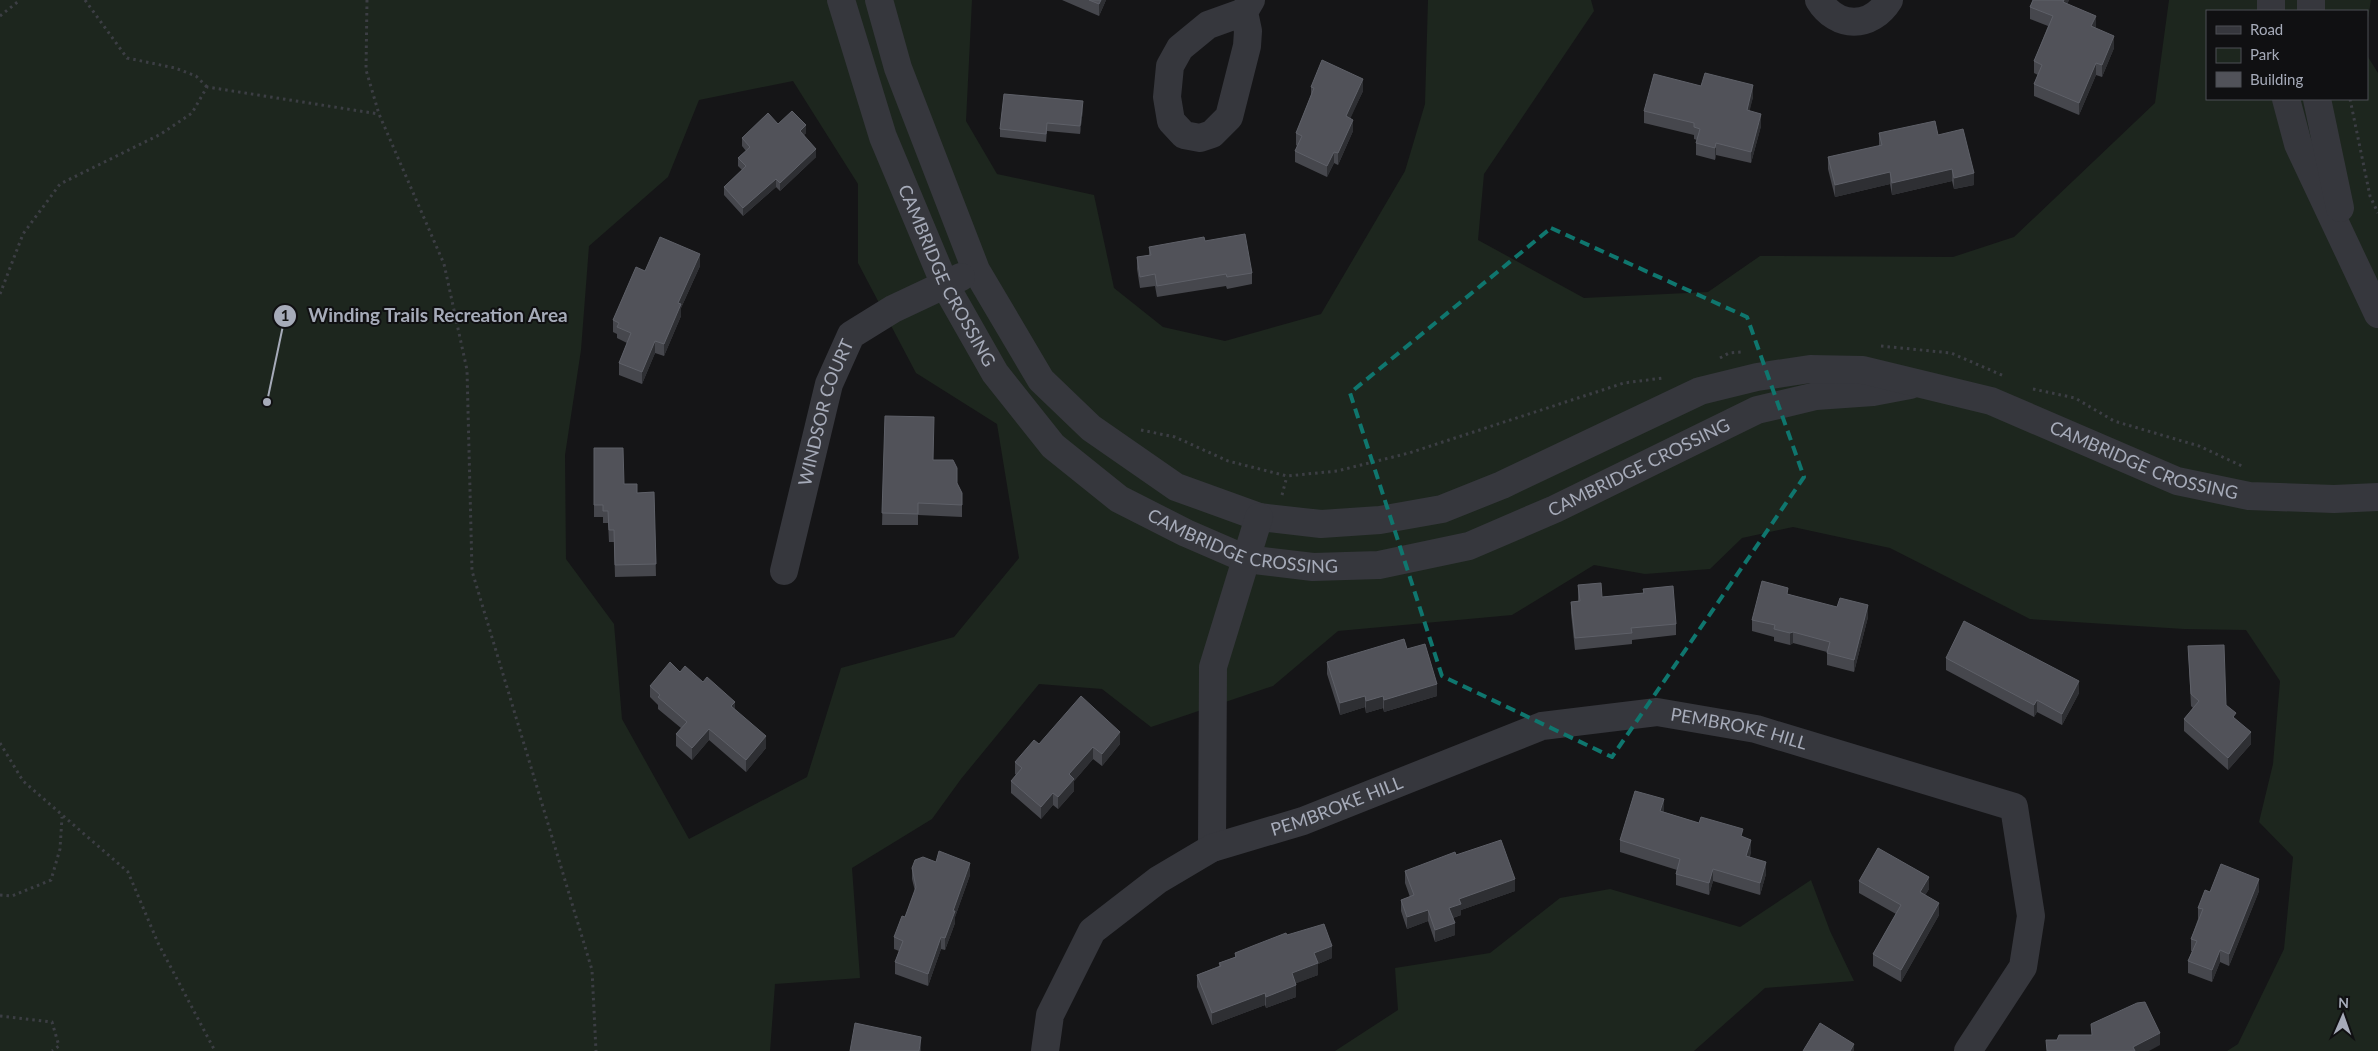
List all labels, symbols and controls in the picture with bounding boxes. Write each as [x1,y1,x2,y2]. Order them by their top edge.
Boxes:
legend [2206,10,2368,100]
text: Road [2250,20,2283,38]
text: Park [2250,45,2280,63]
text: Building [2250,70,2303,88]
street label: CAMBRIDGE CROSSING [894,181,1001,370]
callout: Winding Trails Recreation Area [273,299,578,333]
text: Winding Trails Recreation Area [308,303,568,326]
text: 1 [281,306,289,324]
street label: WINDSOR COURT [793,335,858,488]
street label: CAMBRIDGE CROSSING [1544,413,1733,521]
street label: CAMBRIDGE CROSSING [2047,416,2240,503]
street label: CAMBRIDGE CROSSING [1144,503,1338,577]
street label: PEMBROKE HILL [1669,703,1810,754]
street label: PEMBROKE HILL [1268,771,1406,840]
north arrow [2318,991,2368,1041]
text: N [2338,994,2349,1011]

